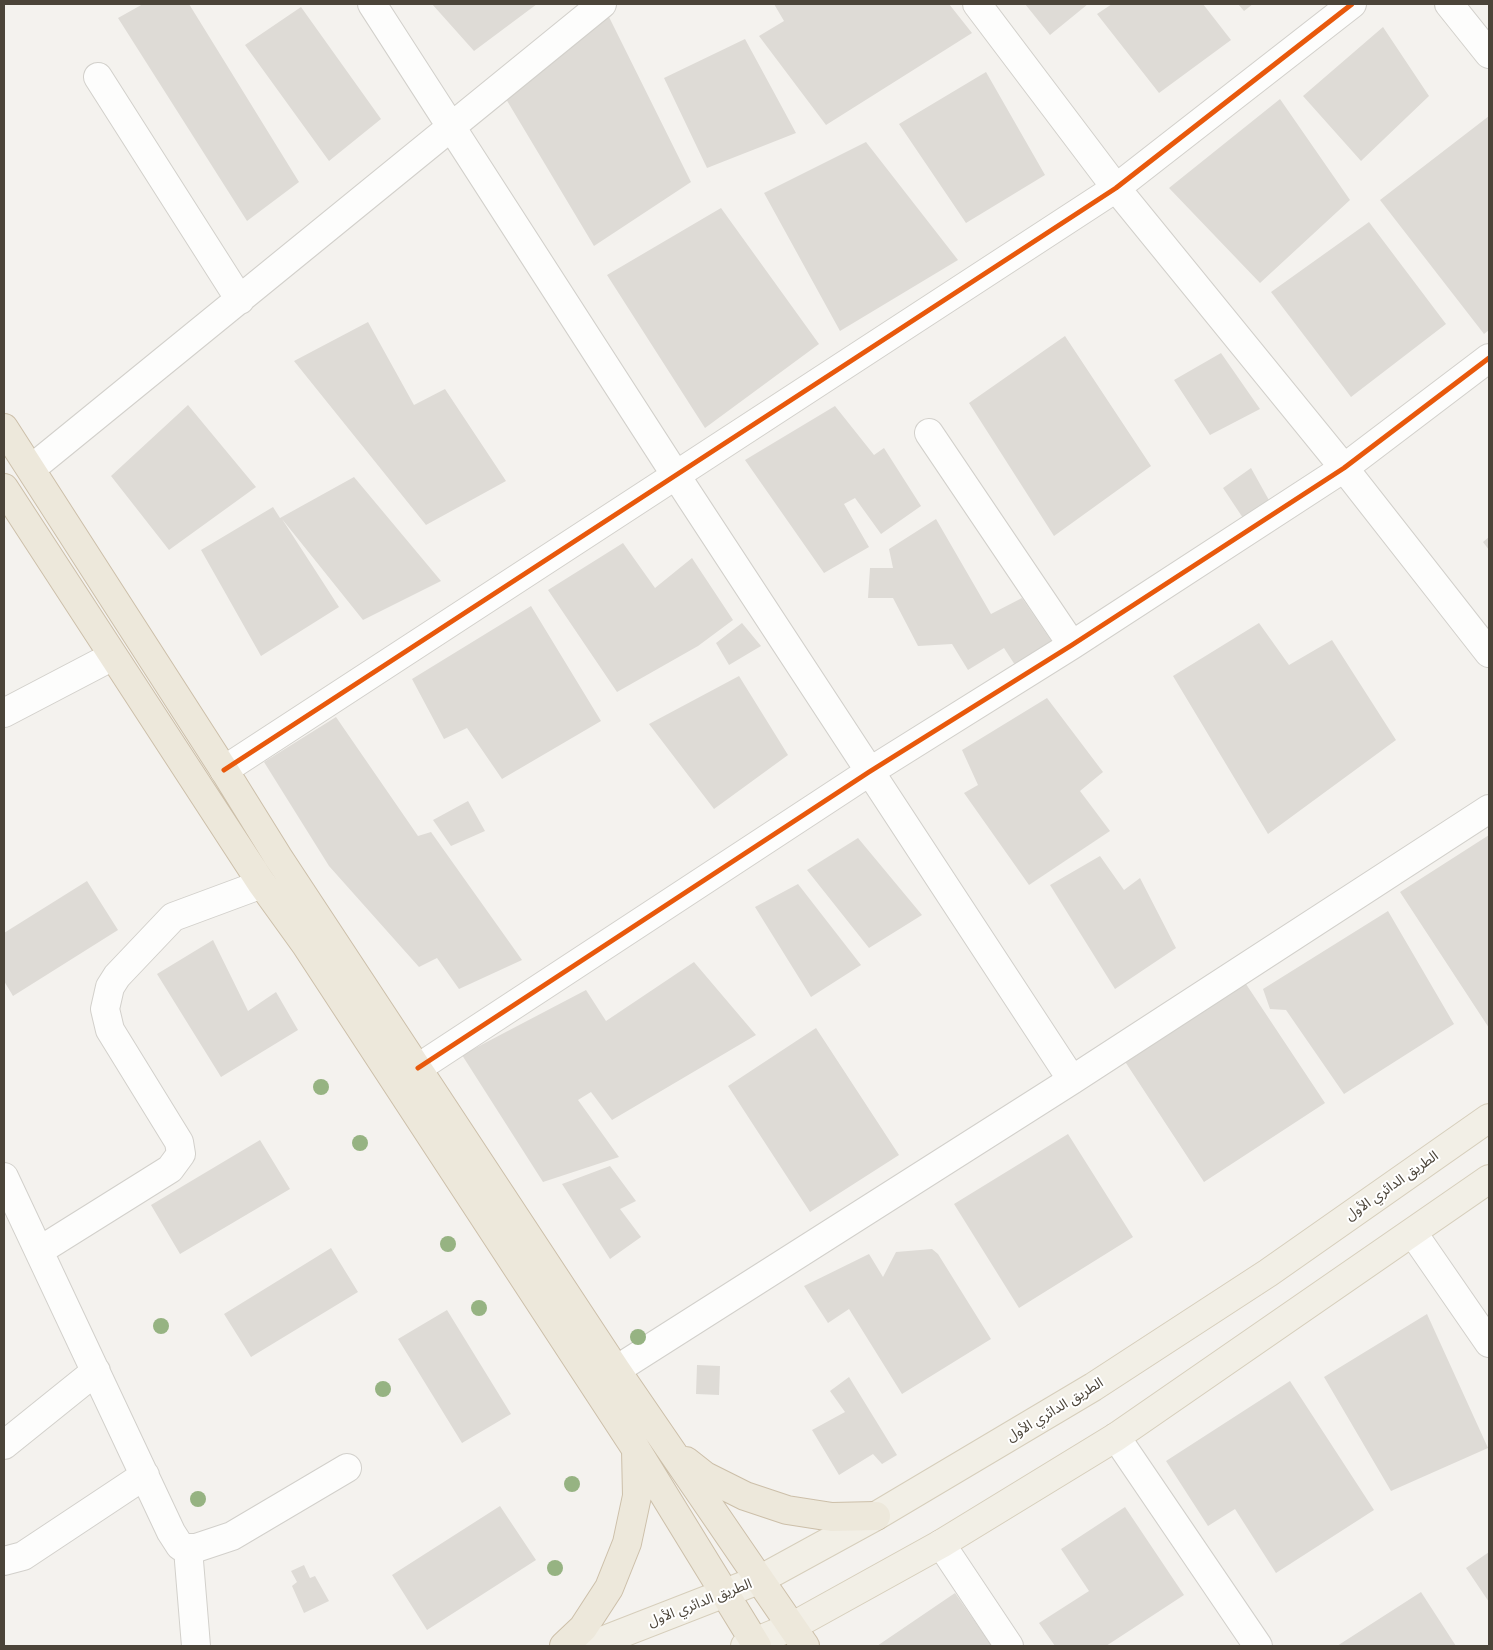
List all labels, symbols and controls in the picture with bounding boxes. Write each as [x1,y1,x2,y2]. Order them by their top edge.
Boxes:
street label: الطريق الدائري الأول [1342,1148,1442,1224]
street label: الطريق الدائري الأول [1004,1374,1106,1446]
street label: الطريق الدائري الأول [646,1575,754,1631]

